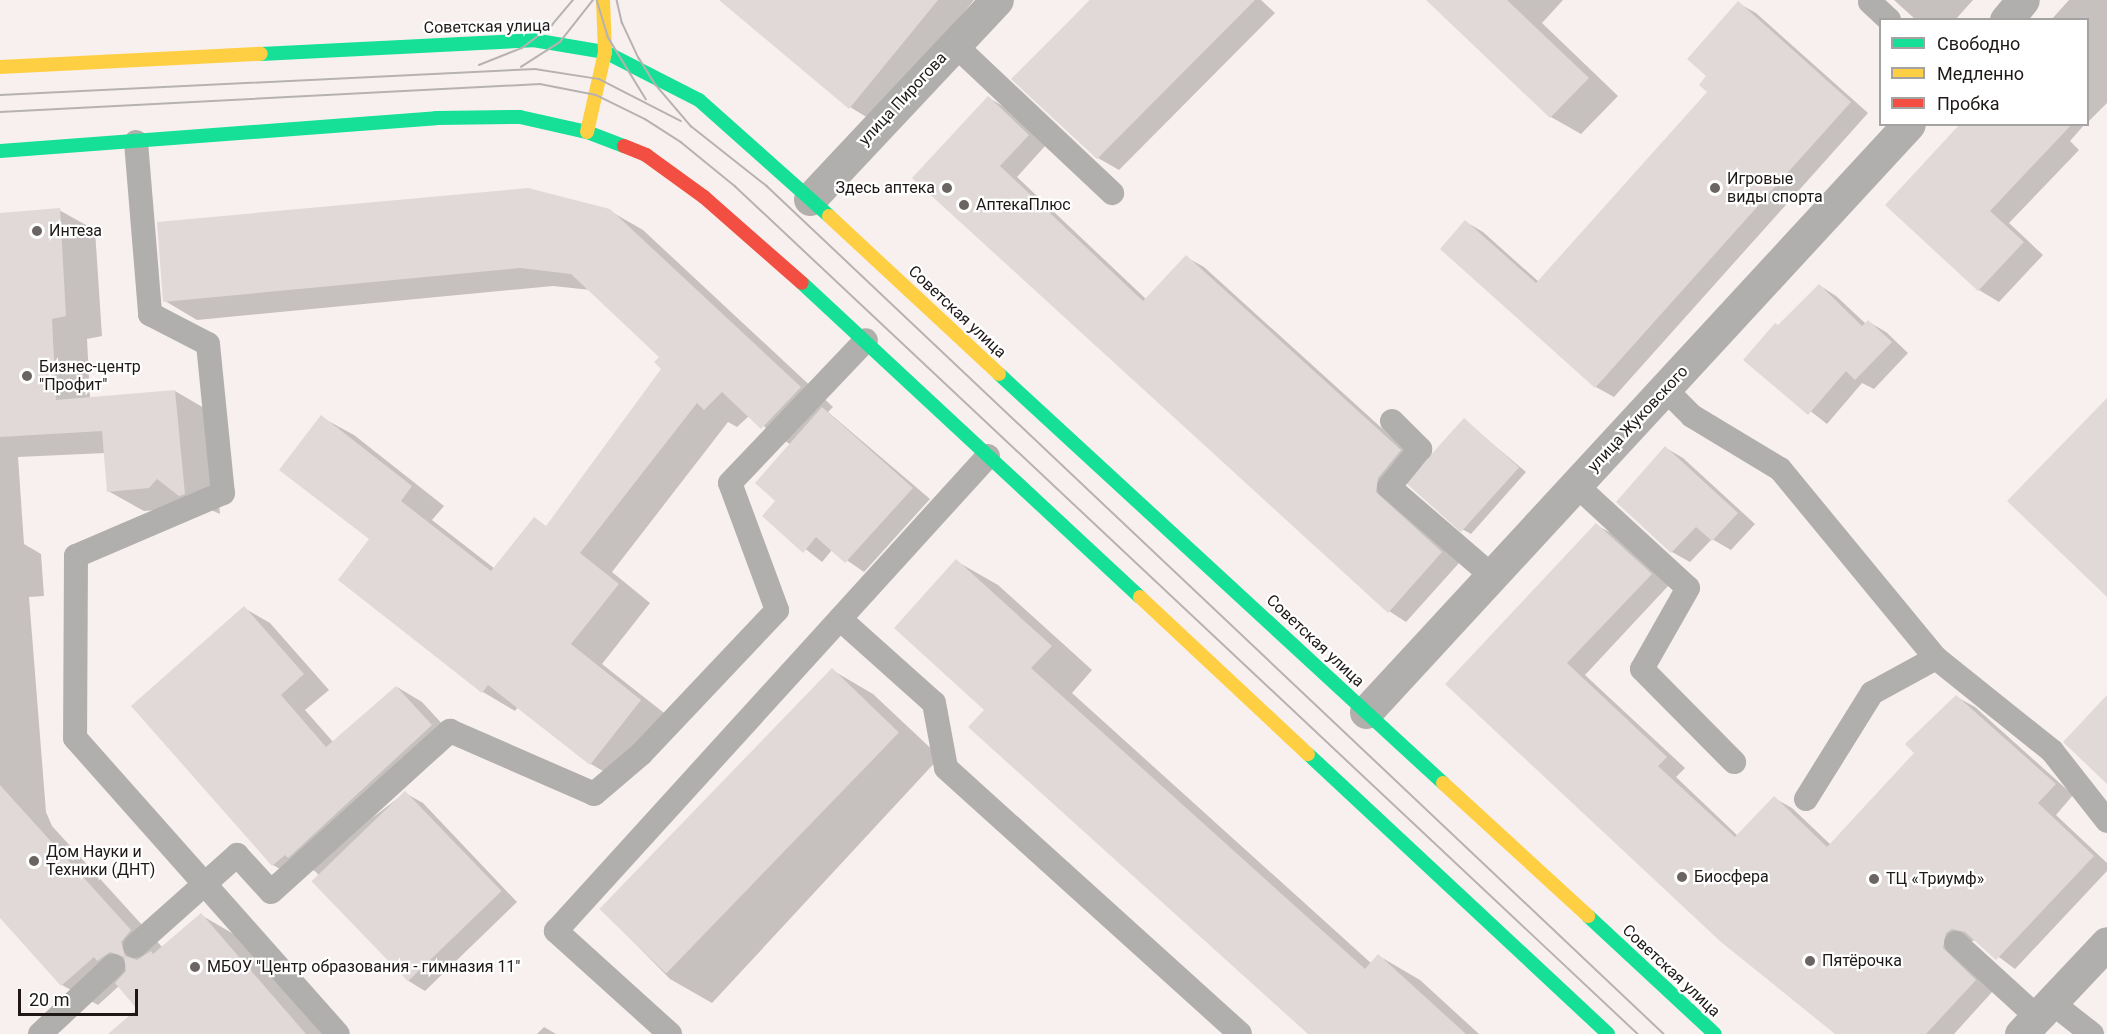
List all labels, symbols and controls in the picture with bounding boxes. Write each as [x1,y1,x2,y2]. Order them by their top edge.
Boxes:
street label: Советская улица [424,16,550,38]
legend [1879,18,2089,126]
text: Свободно [1937,33,2020,54]
street label: улица Пирогова [855,49,951,149]
text: Медленно [1937,63,2024,84]
text: Пробка [1937,93,2000,114]
place label: Игровые виды спорта [1727,169,1823,207]
place label: Здесь аптека [835,178,935,198]
marker: Здесь аптека [940,181,954,195]
marker: Игровые виды спорта [1708,181,1722,195]
place label: АптекаПлюс [976,195,1071,215]
marker: АптекаПлюс [957,198,971,212]
place label: Интеза [49,221,102,241]
marker: Интеза [30,224,44,238]
street label: Советская улица [904,262,1010,362]
place label: Бизнес-центр "Профит" [39,357,141,395]
street label: улица Жуковского [1584,362,1692,476]
marker: Бизнес-центр "Профит" [20,369,34,383]
street label: Советская улица [1262,591,1368,691]
place label: Дом Науки и Техники (ДНТ) [46,842,155,880]
marker: Дом Науки и Техники (ДНТ) [27,854,41,868]
place label: Биосфера [1694,867,1769,887]
place label: ТЦ «Триумф» [1886,869,1984,889]
marker: Биосфера [1675,870,1689,884]
marker: ТЦ «Триумф» [1867,872,1881,886]
street label: Советская улица [1618,921,1724,1021]
place label: Пятёрочка [1822,951,1902,971]
marker: Пятёрочка [1803,954,1817,968]
place label: МБОУ "Центр образования - гимназия 11" [207,957,520,977]
marker: МБОУ "Центр образования - гимназия 11" [188,960,202,974]
scale bar [21,977,141,1015]
text: 20 m [29,989,69,1010]

